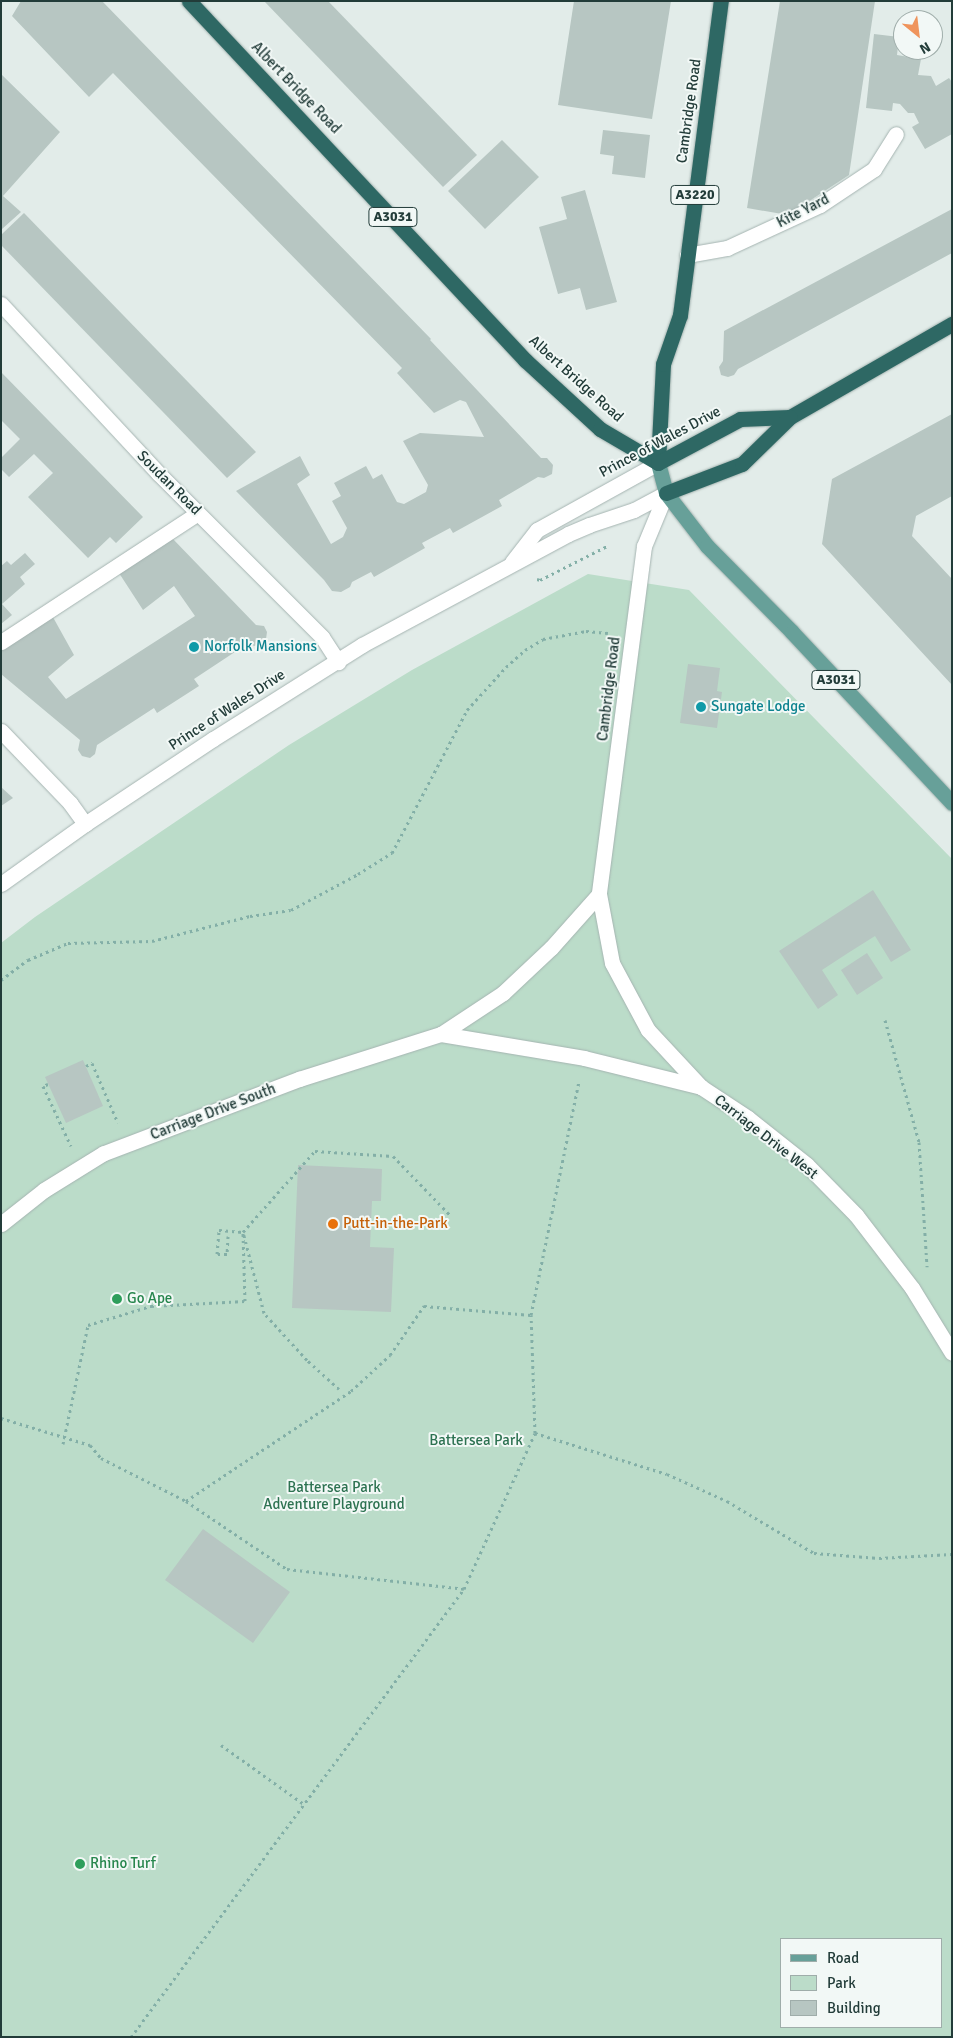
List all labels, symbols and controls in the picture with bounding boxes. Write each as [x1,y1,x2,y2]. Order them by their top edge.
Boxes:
north arrow [893,10,943,60]
street label: Albert Bridge Road [248,38,344,138]
text: N [917,38,933,57]
street label: Cambridge Road [673,58,705,164]
road number: A3220 [670,184,720,206]
street label: Kite Yard [774,190,832,232]
road number: A3031 [368,206,418,228]
street label: Albert Bridge Road [525,332,627,426]
street label: Prince of Wales Drive [596,402,724,482]
street label: Soudan Road [133,447,205,519]
street label: Cambridge Road [594,636,624,742]
place label: Norfolk Mansions [204,638,317,656]
marker: Norfolk Mansions [188,641,200,653]
street label: Prince of Wales Drive [165,666,289,754]
road number: A3031 [811,668,861,692]
place label: Sungate Lodge [711,698,806,716]
marker: Sungate Lodge [695,701,707,713]
street label: Carriage Drive South [148,1080,278,1144]
street label: Carriage Drive West [711,1091,821,1183]
place label: Putt-in-the-Park [343,1215,448,1233]
marker: Putt-in-the-Park [327,1218,339,1230]
place label: Go Ape [127,1290,172,1308]
marker: Go Ape [111,1293,123,1305]
park label: Battersea Park [429,1432,523,1450]
park label: Battersea Park Adventure Playground [263,1478,405,1513]
place label: Rhino Turf [90,1855,156,1873]
marker: Rhino Turf [74,1858,86,1870]
legend [780,1938,943,2028]
text: Road [827,1949,859,1967]
text: Park [827,1974,856,1992]
text: Building [827,1999,881,2017]

